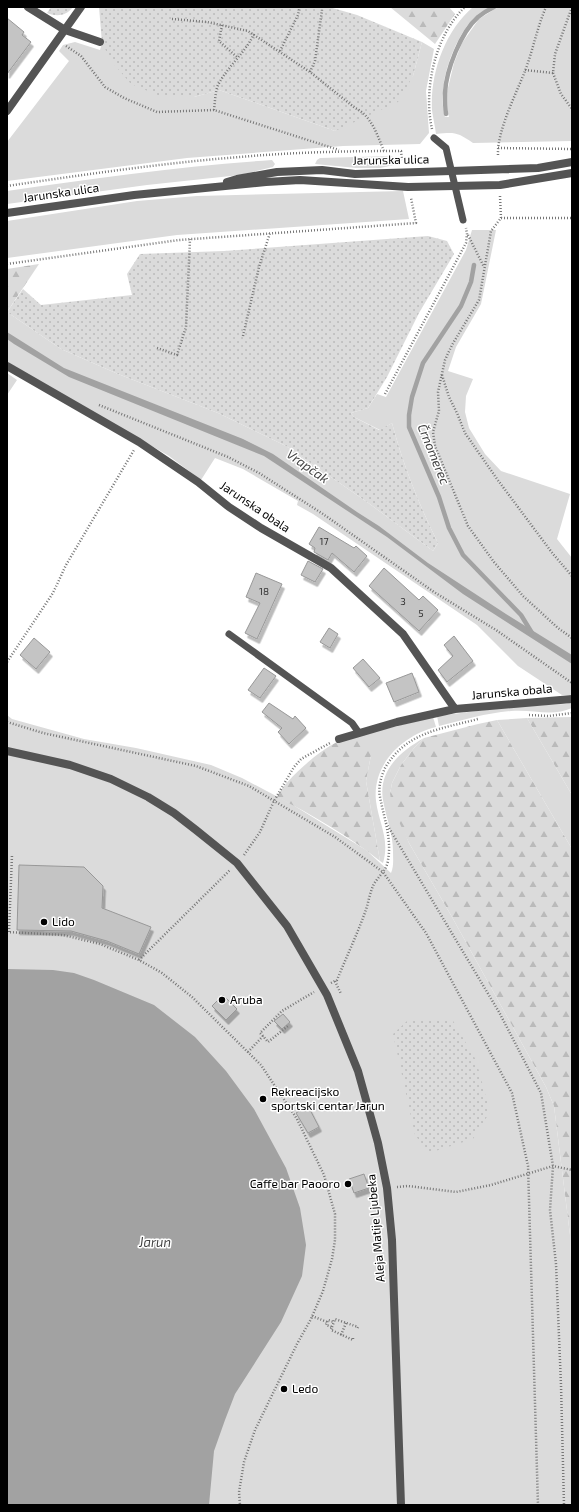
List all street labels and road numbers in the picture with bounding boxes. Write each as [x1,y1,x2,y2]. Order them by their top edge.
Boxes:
street label: Jarunska ulica [353,151,429,167]
street label: Jarunska ulica [22,180,100,204]
street label: Jarunska obala [218,478,293,535]
street label: Jarunska obala [471,680,553,702]
street label: Aleja Matije Ljubeka [363,1173,388,1283]

